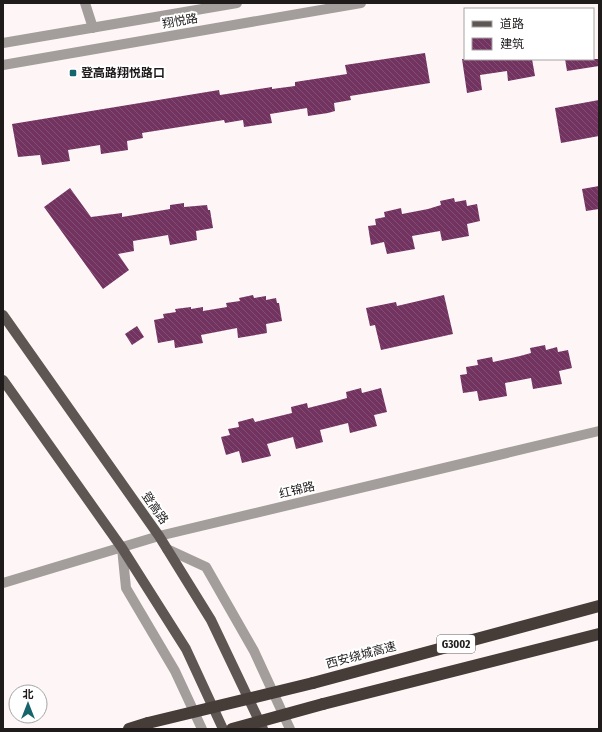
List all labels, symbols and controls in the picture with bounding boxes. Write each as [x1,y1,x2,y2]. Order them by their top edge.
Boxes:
legend [464,8,594,60]
street label: 翔悦路 [161,11,199,31]
text: 道路 [500,17,524,31]
text: 建筑 [500,37,524,51]
place label: 登高路翔悦路口 [81,66,165,80]
marker: 登高路翔悦路口 [68,68,78,78]
street label: 红锦路 [278,479,316,501]
street label: 登高路 [139,489,171,527]
road number: G3002 [437,635,475,653]
street label: 西安绕城高速 [324,639,398,671]
north arrow [8,684,48,724]
text: 北 [23,688,34,701]

